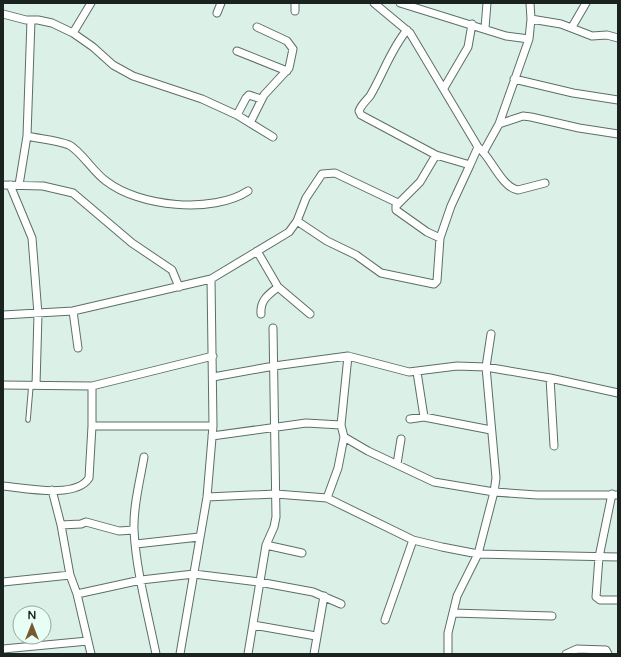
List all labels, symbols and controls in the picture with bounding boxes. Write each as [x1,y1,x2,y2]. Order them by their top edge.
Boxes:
north arrow [12,605,52,645]
text: N [28,609,36,622]

